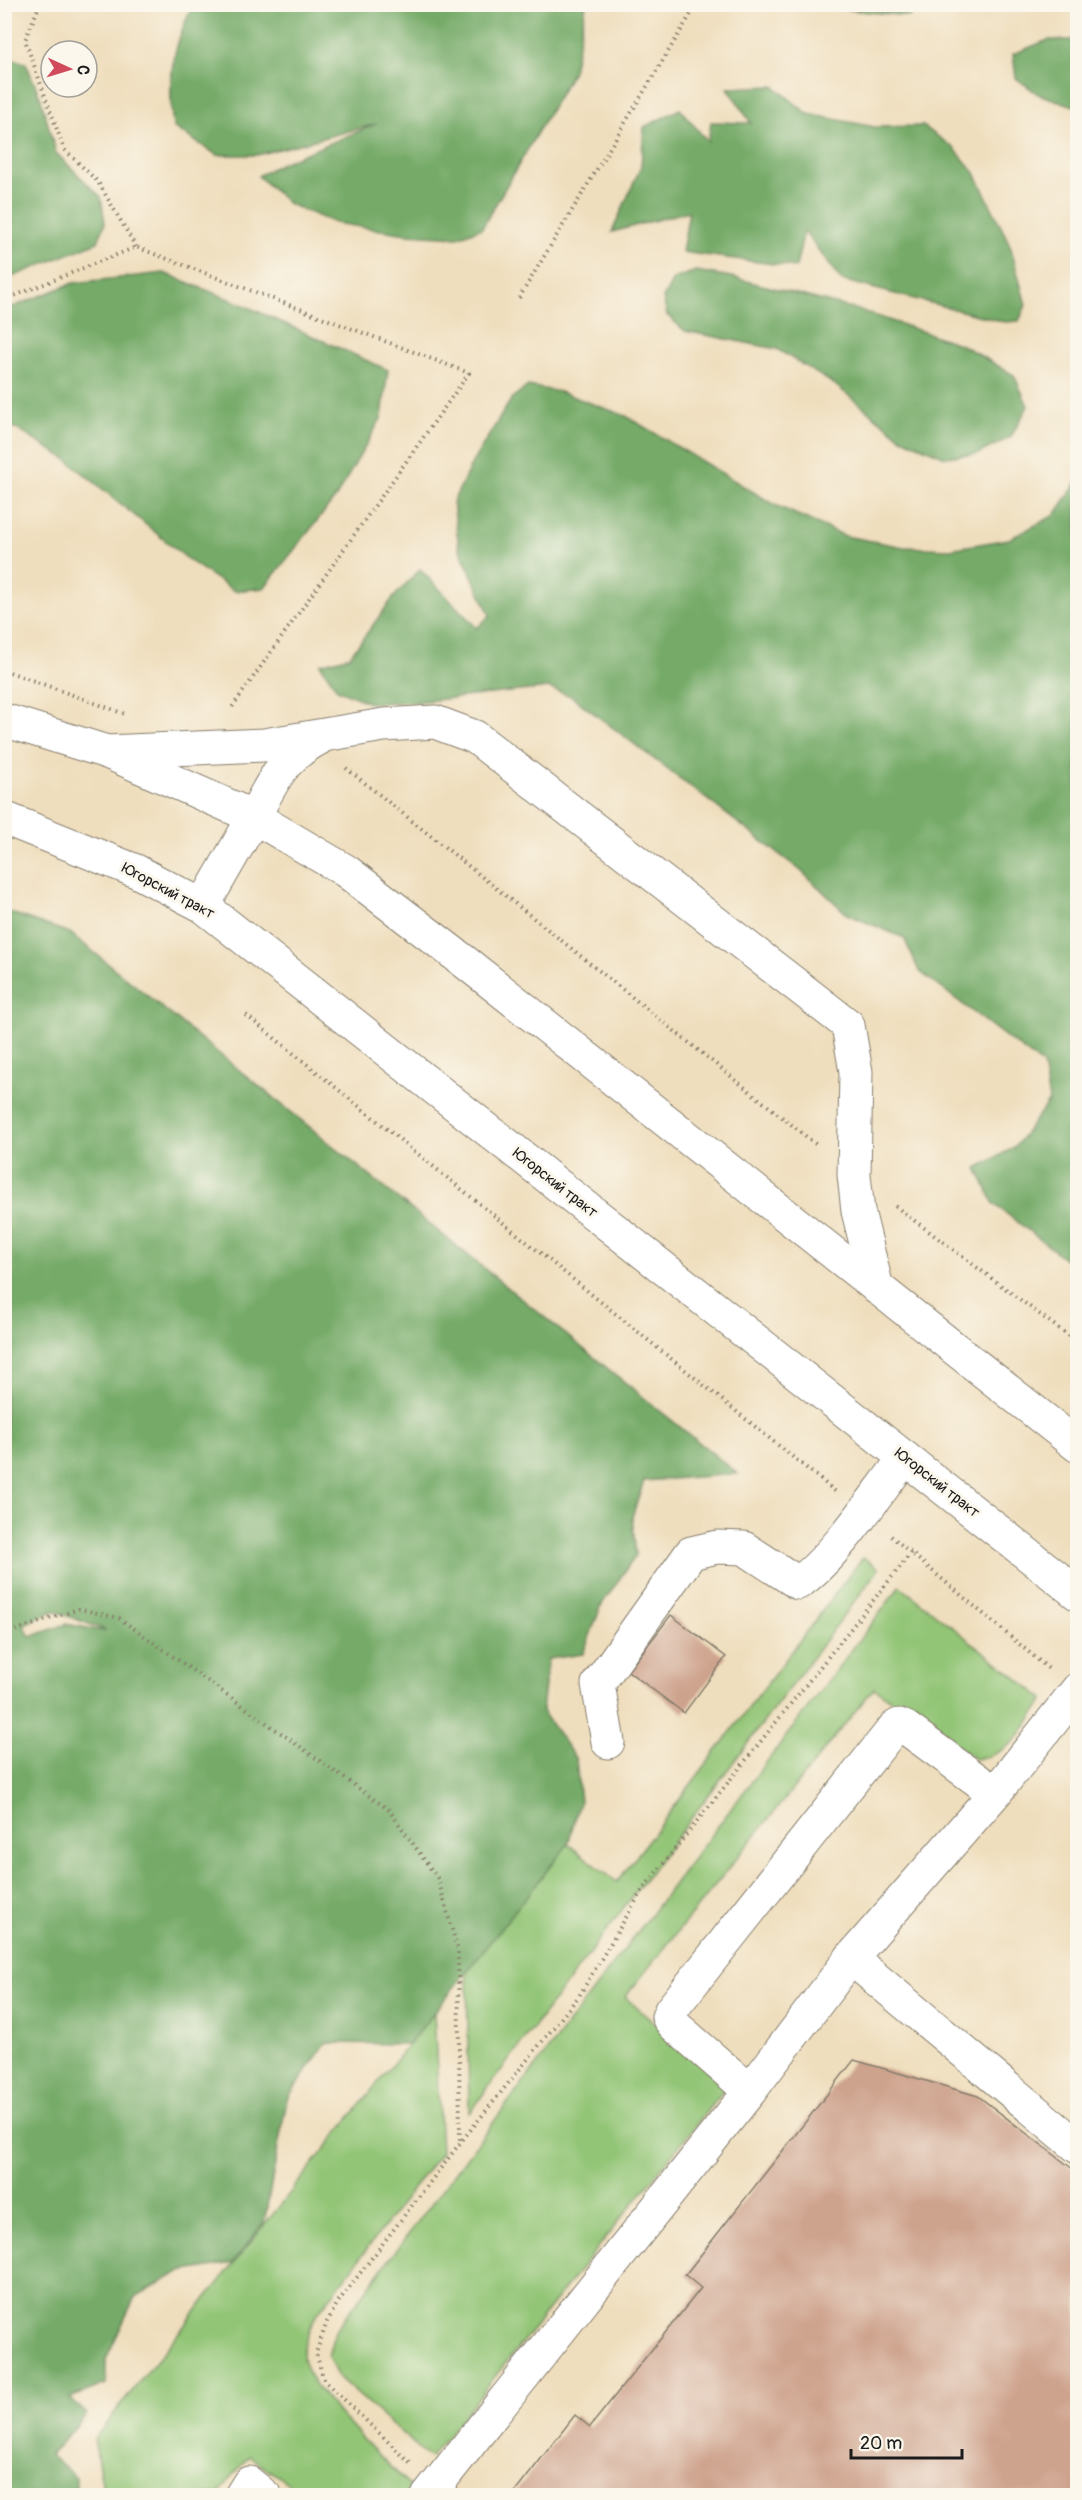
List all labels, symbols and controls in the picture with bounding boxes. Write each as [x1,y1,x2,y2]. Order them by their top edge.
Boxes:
north arrow [39,39,99,99]
text: С [73,64,93,76]
street label: Югорский тракт [118,859,218,924]
street label: Югорский тракт [509,1144,602,1222]
street label: Югорский тракт [891,1444,984,1522]
scale bar [851,2422,962,2460]
text: 20 m [860,2432,902,2455]

